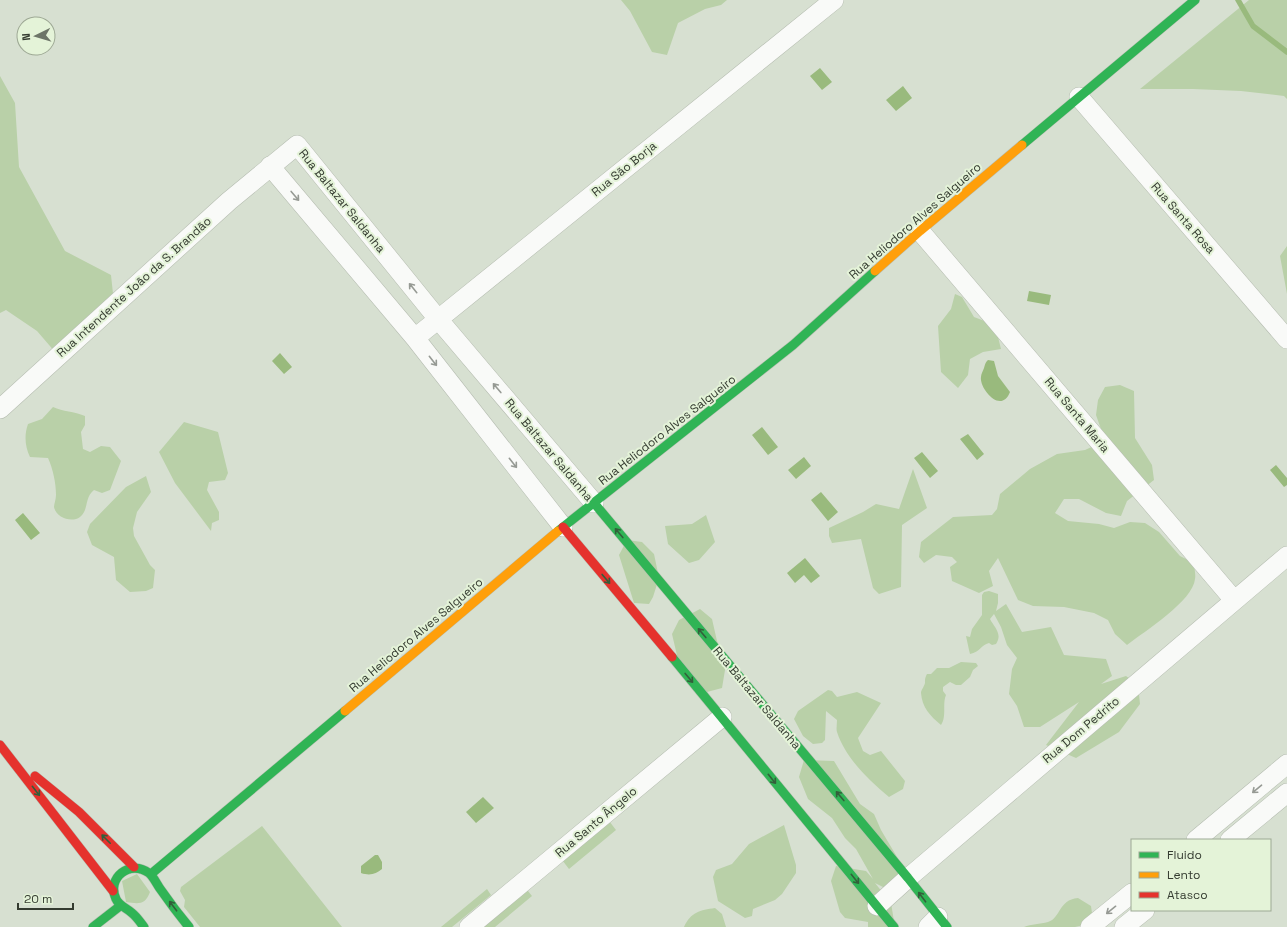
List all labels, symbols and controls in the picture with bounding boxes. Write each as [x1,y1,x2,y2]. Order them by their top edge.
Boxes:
north arrow [16,16,56,56]
text: N [19,33,33,41]
street label: Rua São Borja [588,138,660,200]
street label: Rua Baltazar Saldanha [295,146,389,256]
street label: Rua Heliodoro Alves Salgueiro [846,159,984,283]
street label: Rua Santa Rosa [1147,179,1219,257]
one-way arrow [291,191,300,202]
street label: Rua Intendente João da S. Brandão [53,213,215,361]
one-way arrow [409,283,418,293]
one-way arrow [428,355,437,366]
street label: Rua Heliodoro Alves Salgueiro [595,371,739,489]
street label: Rua Santa Maria [1041,374,1113,456]
one-way arrow [492,382,501,393]
street label: Rua Baltazar Saldanha [501,395,597,505]
one-way arrow [508,457,517,468]
one-way arrow [614,528,623,538]
one-way arrow [602,573,611,584]
street label: Rua Heliodoro Alves Salgueiro [346,574,486,696]
one-way arrow [698,627,707,638]
street label: Rua Baltazar Saldanha [709,643,805,753]
one-way arrow [685,673,694,684]
street label: Rua Dom Pedrito [1039,693,1123,767]
one-way arrow [768,773,777,784]
street label: Rua Santo Ângelo [552,783,640,861]
one-way arrow [1252,785,1263,794]
one-way arrow [32,786,40,797]
one-way arrow [835,791,844,802]
one-way arrow [101,835,111,844]
legend [1131,839,1271,911]
text: Fluido [1167,847,1202,863]
text: Lento [1167,867,1201,883]
one-way arrow [850,874,859,885]
scale bar [18,885,73,911]
text: Atasco [1167,887,1208,903]
text: 20 m [24,891,52,907]
one-way arrow [918,891,927,902]
one-way arrow [169,900,177,911]
one-way arrow [1106,905,1116,914]

